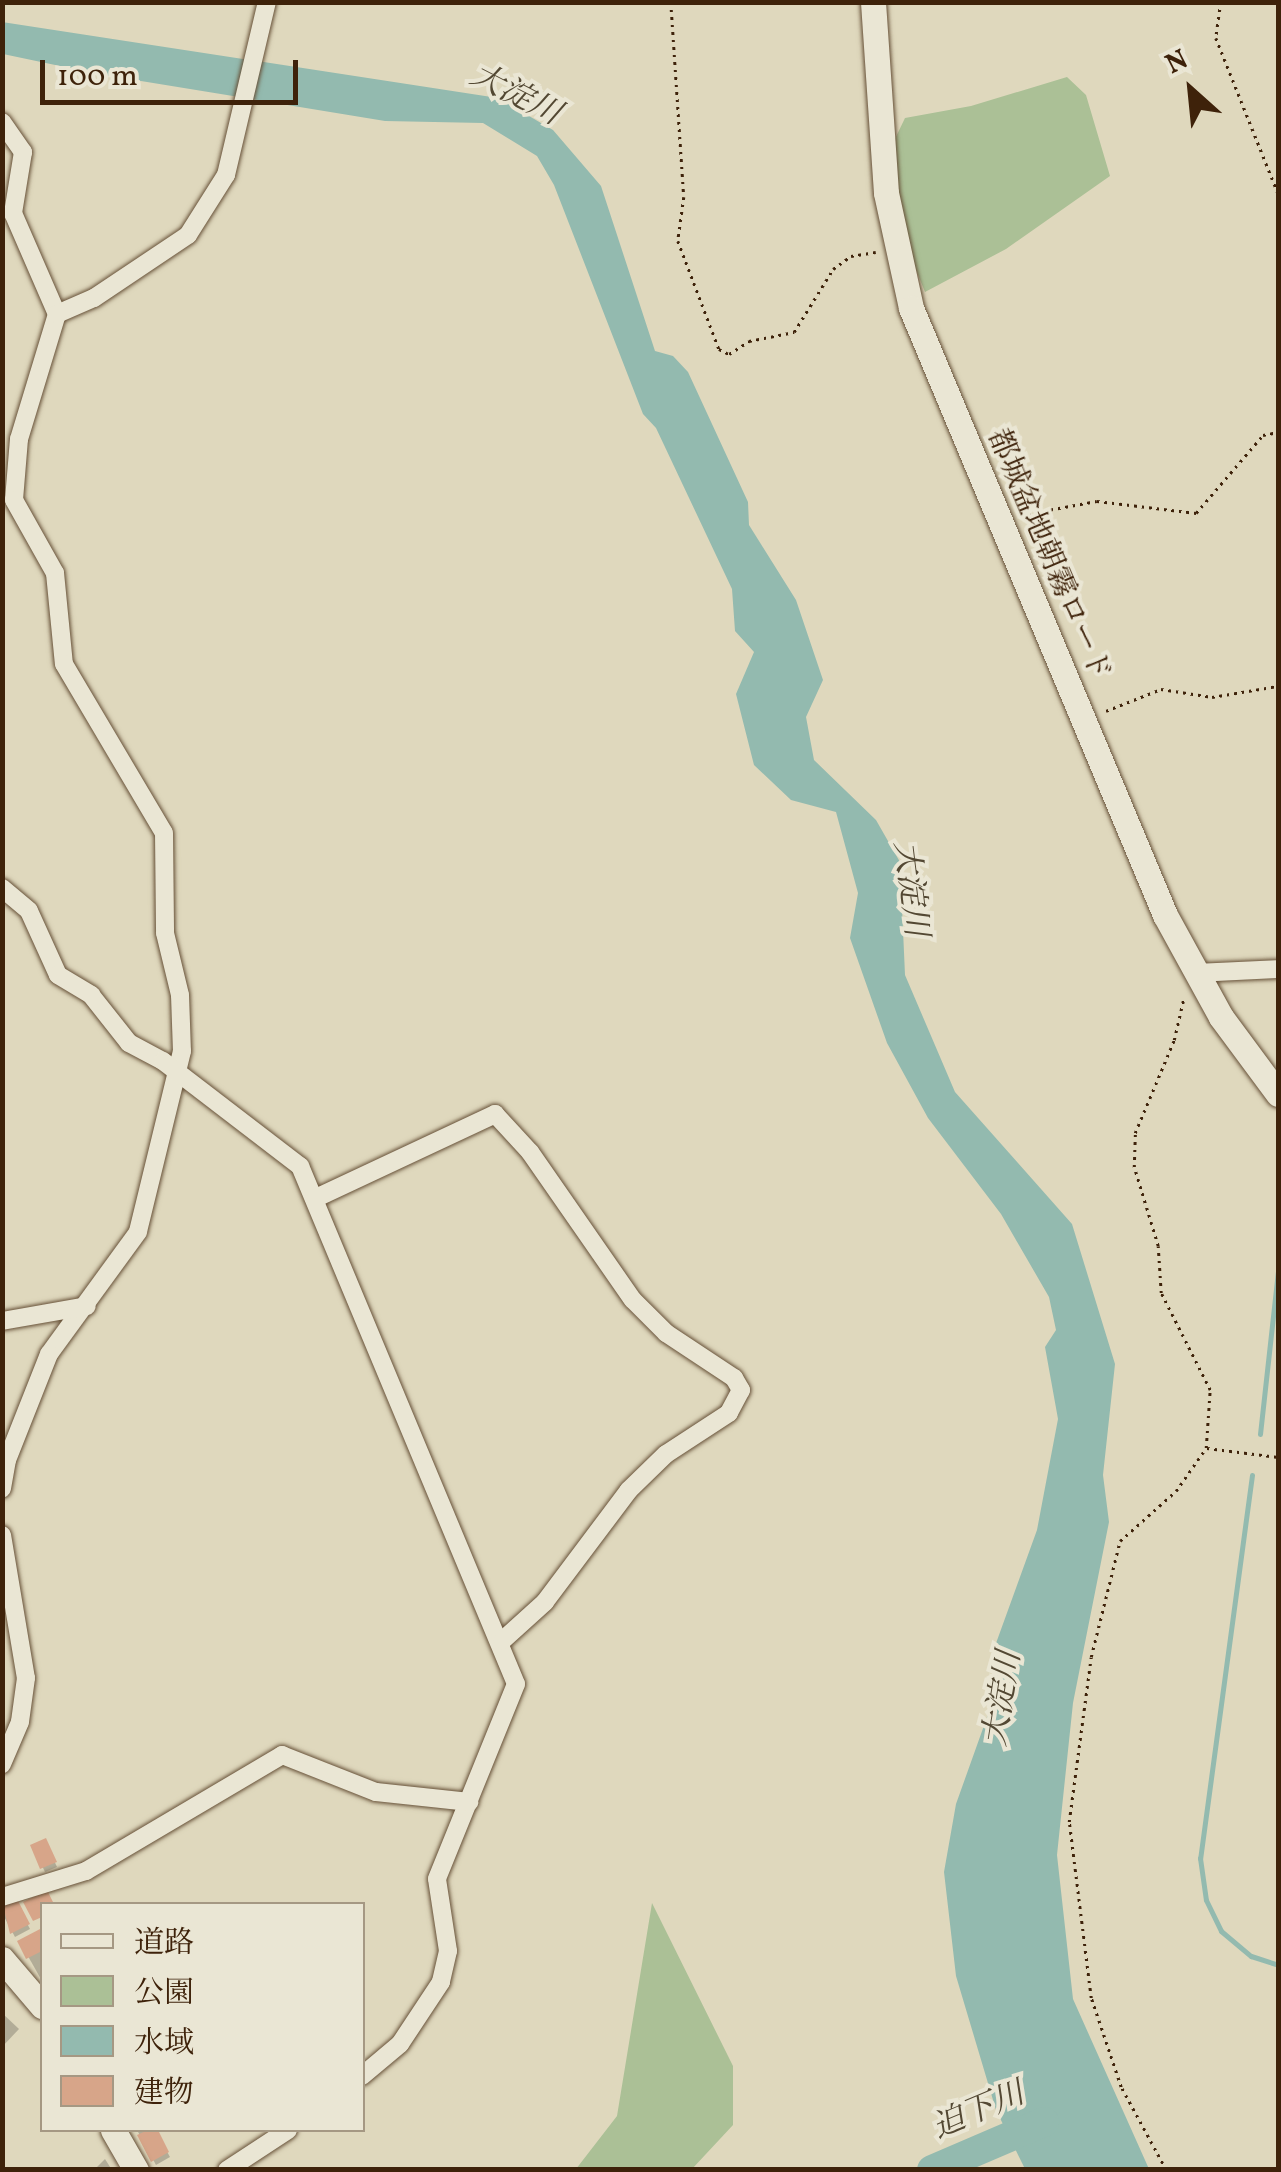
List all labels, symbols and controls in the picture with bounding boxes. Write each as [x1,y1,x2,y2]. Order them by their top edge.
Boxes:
scale bar [45,40,302,102]
north arrow [1141,40,1241,140]
text: N [1159,41,1195,85]
text: 100 m [57,56,138,98]
water label: 大淀川 [464,57,566,135]
street label: 都城盆地朝霧ロード [979,424,1117,686]
water label: 大淀川 [884,839,934,939]
water label: 大淀川 [978,1649,1030,1749]
legend [40,1902,365,2132]
text: 道路 [134,1923,194,1965]
text: 公園 [134,1973,194,2015]
text: 水域 [134,2023,194,2065]
text: 建物 [134,2073,194,2115]
water label: 迫下川 [927,2076,1031,2148]

